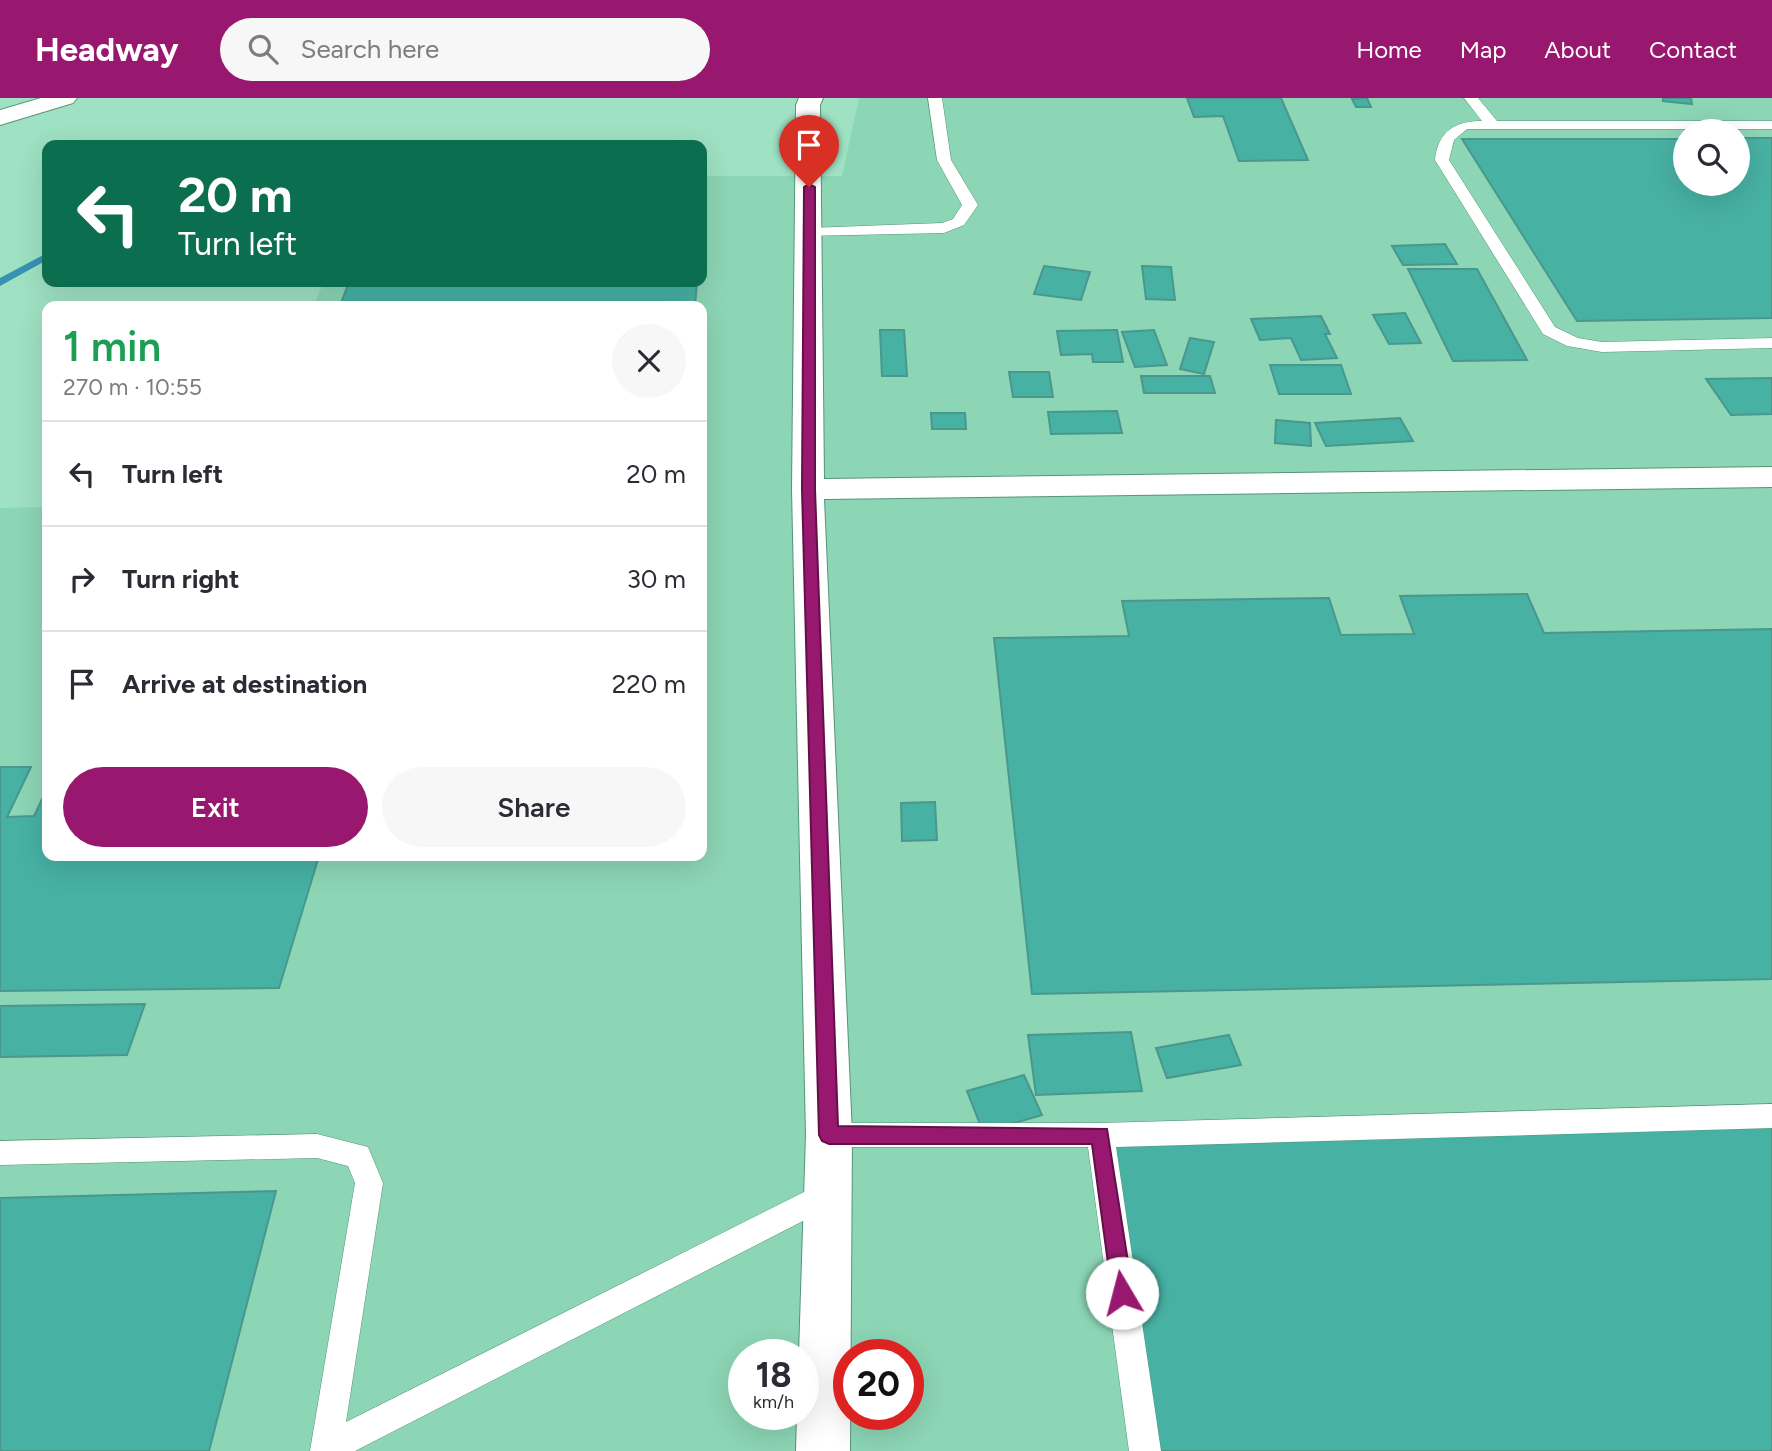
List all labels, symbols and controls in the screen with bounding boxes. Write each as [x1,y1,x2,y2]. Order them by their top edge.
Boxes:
search box [220,18,710,81]
text: Headway [35,30,178,69]
icon: search [244,30,282,68]
text: Search here [300,33,439,65]
text: Home [1356,35,1422,64]
text: Map [1460,35,1506,64]
text: About [1544,35,1611,64]
text: Contact [1649,35,1737,64]
pin [779,115,839,187]
map controls [1673,119,1750,196]
button: search [1673,119,1750,196]
icon: arrive [790,126,828,164]
text: 20 m [178,165,293,224]
icon: left [63,168,154,259]
text: Turn left [178,225,297,263]
text: 1 min [63,321,161,372]
button: close [612,324,686,398]
text: 270 m · 10:55 [63,373,202,401]
icon: left [63,455,101,493]
text: Turn left [122,458,223,490]
text: 20 m [626,458,686,490]
icon: right [63,560,101,598]
text: Turn right [122,563,239,595]
text: 30 m [627,563,686,595]
icon: arrive [63,665,101,703]
text: Arrive at destination [122,668,367,700]
text: 220 m [612,668,686,700]
button: Exit [63,767,368,847]
button: Share [382,767,686,847]
position arrow [1085,1256,1159,1330]
speed limit sign: 20 [833,1339,924,1430]
text: 18 [755,1354,792,1396]
text: km/h [753,1391,794,1413]

